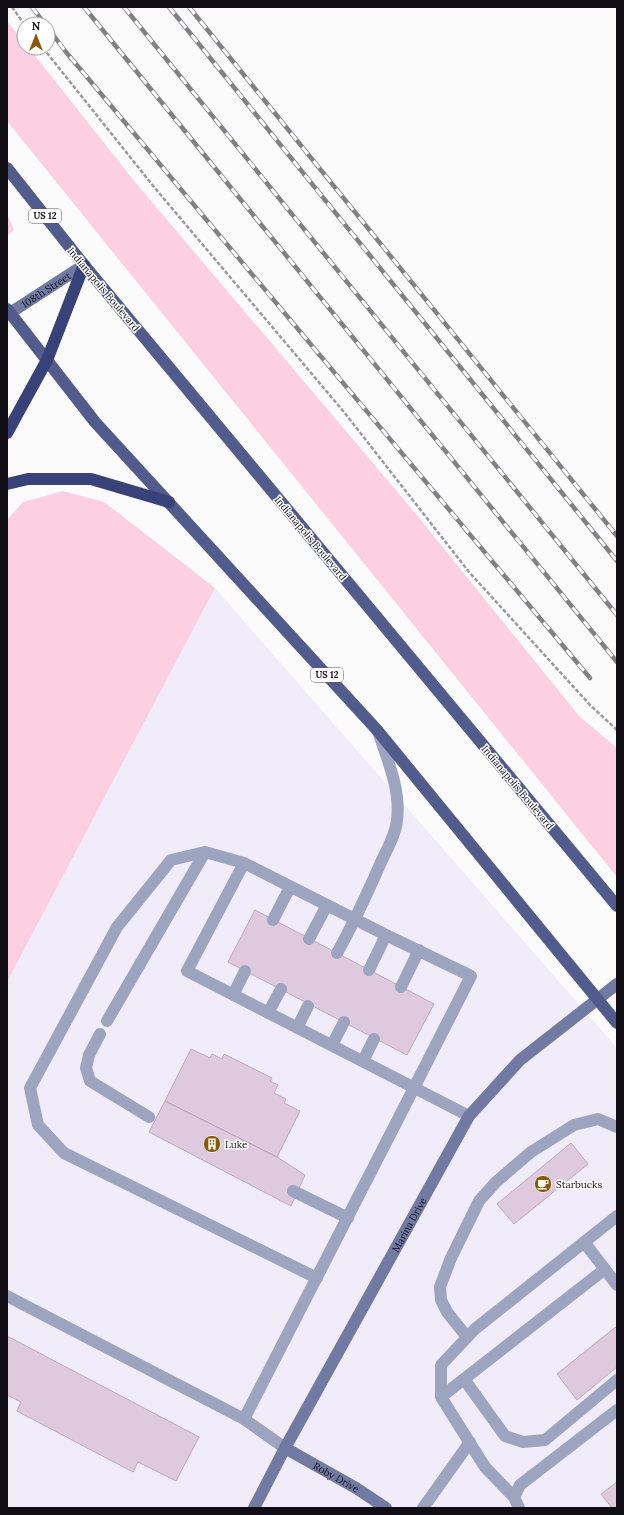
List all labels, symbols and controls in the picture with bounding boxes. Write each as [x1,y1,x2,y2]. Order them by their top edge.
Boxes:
north arrow [16,16,56,56]
text: N [32,19,41,33]
road number: US 12 [29,209,61,223]
street label: Indianapolis Boulevard [65,245,143,334]
street label: 108th Street [19,269,74,311]
street label: Indianapolis Boulevard [272,494,350,583]
road number: US 12 [311,668,343,682]
street label: Indianapolis Boulevard [479,743,557,832]
building icon: Luke [202,1134,222,1154]
place label: Luke [225,1138,248,1151]
cafe icon: Starbucks [533,1174,553,1194]
place label: Starbucks [556,1178,602,1191]
street label: Marina Drive [389,1195,430,1254]
street label: Roby Drive [311,1459,362,1496]

